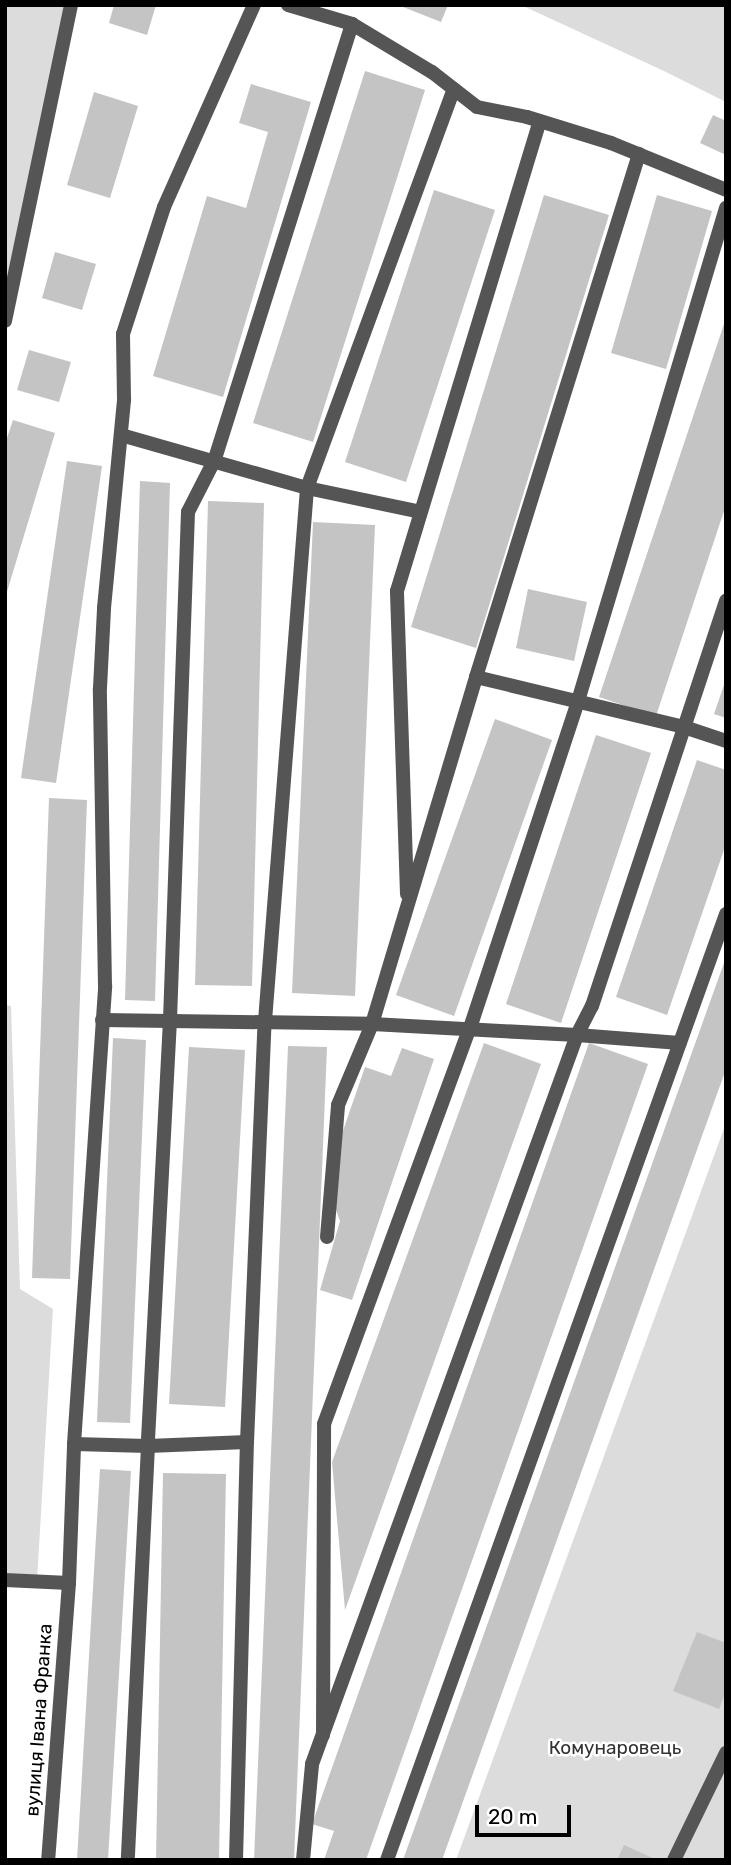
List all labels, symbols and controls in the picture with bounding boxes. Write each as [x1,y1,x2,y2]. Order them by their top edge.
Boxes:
street label: вулиця Івана Франка [21,1623,57,1817]
park label: Комунаровець [549,1737,681,1759]
scale bar [479,1792,575,1836]
text: 20 m [488,1804,537,1829]

